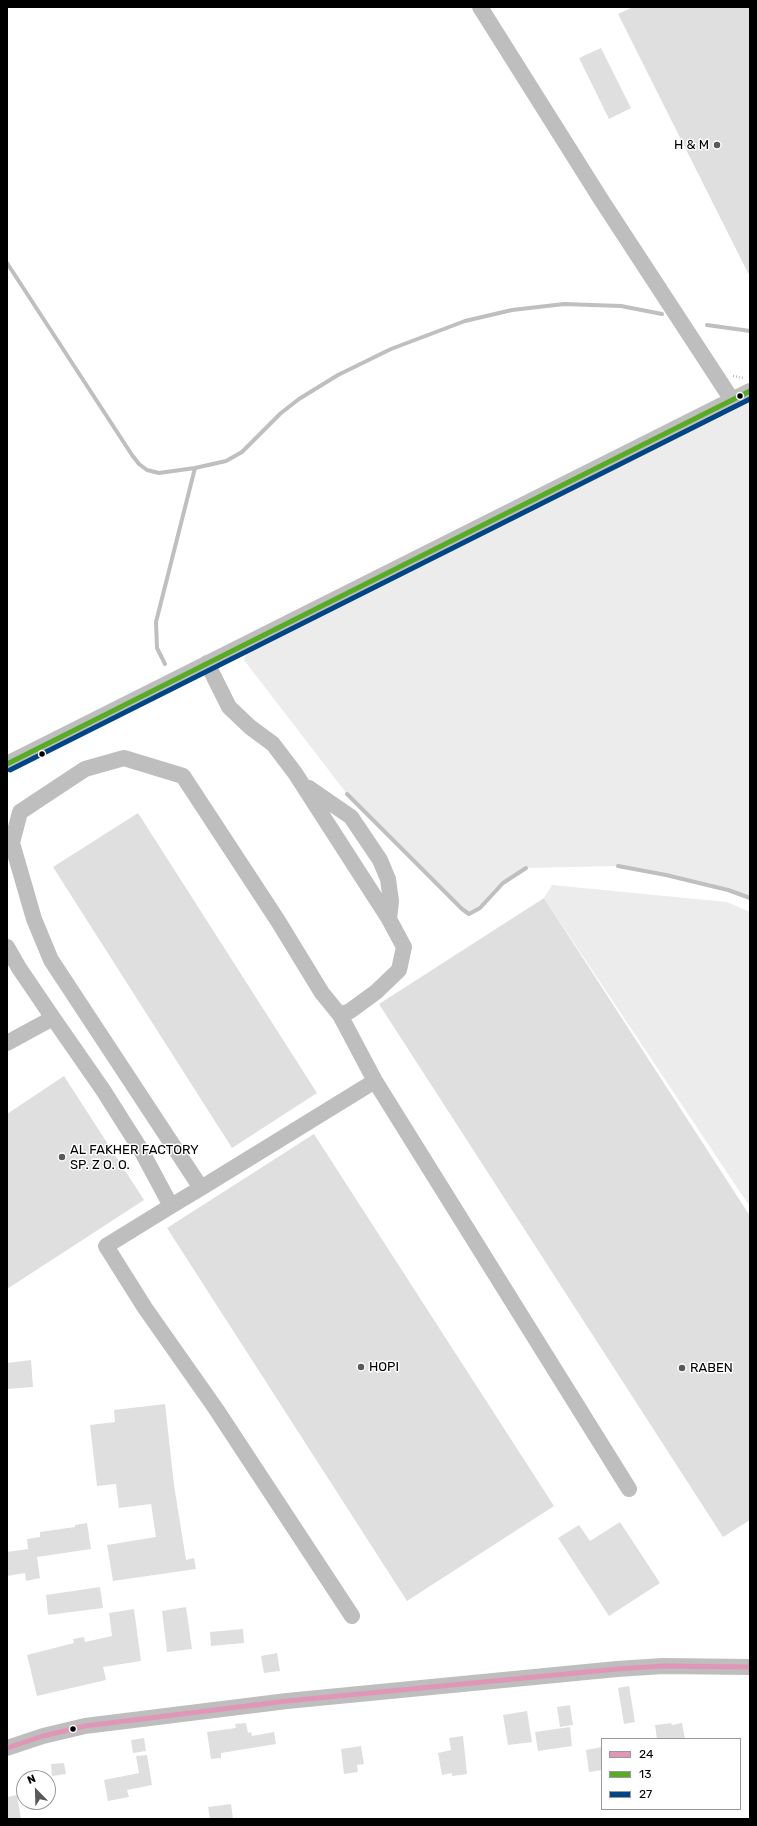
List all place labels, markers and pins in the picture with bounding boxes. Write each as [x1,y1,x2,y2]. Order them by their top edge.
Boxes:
place label: H & M [674,137,709,153]
marker: H & M [712,140,722,150]
unlabelled marker [735,391,745,401]
unlabelled marker [37,749,47,759]
place label: AL FAKHER FACTORY SP. Z O. O. [70,1142,199,1173]
marker: AL FAKHER FACTORY SP. Z O. O. [57,1152,67,1162]
place label: HOPI [369,1359,399,1375]
place label: RABEN [690,1360,733,1376]
marker: HOPI [356,1362,366,1372]
marker: RABEN [677,1363,687,1373]
unlabelled marker [68,1724,78,1734]

